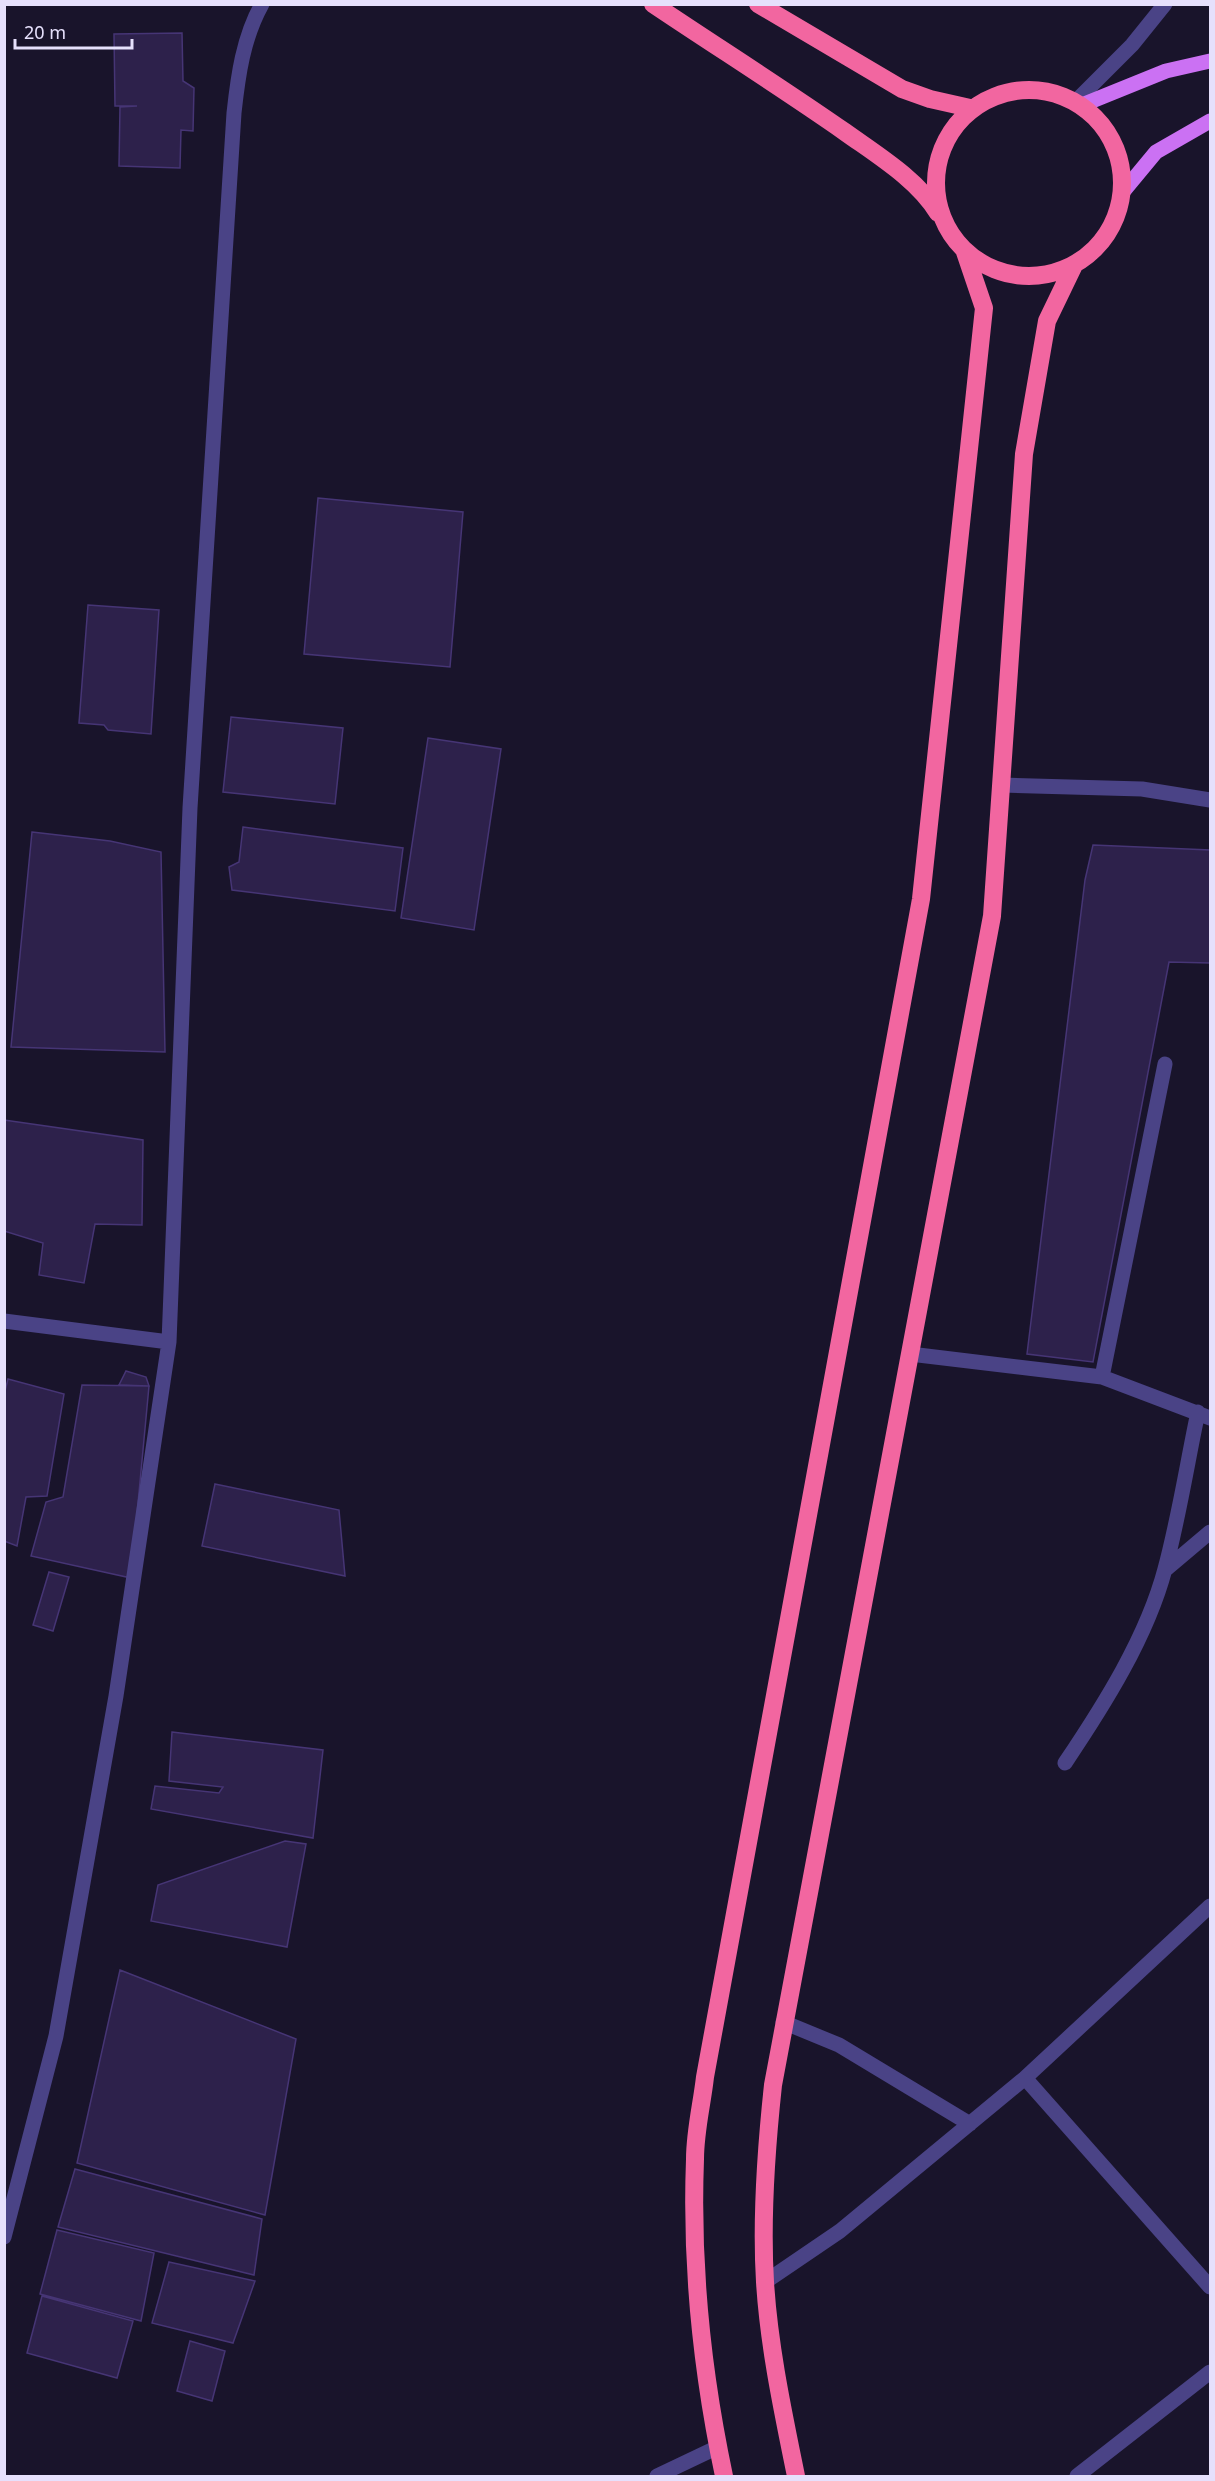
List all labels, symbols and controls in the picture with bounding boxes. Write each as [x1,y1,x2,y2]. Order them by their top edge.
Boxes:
scale bar [15,12,132,50]
text: 20 m [24,20,66,44]

